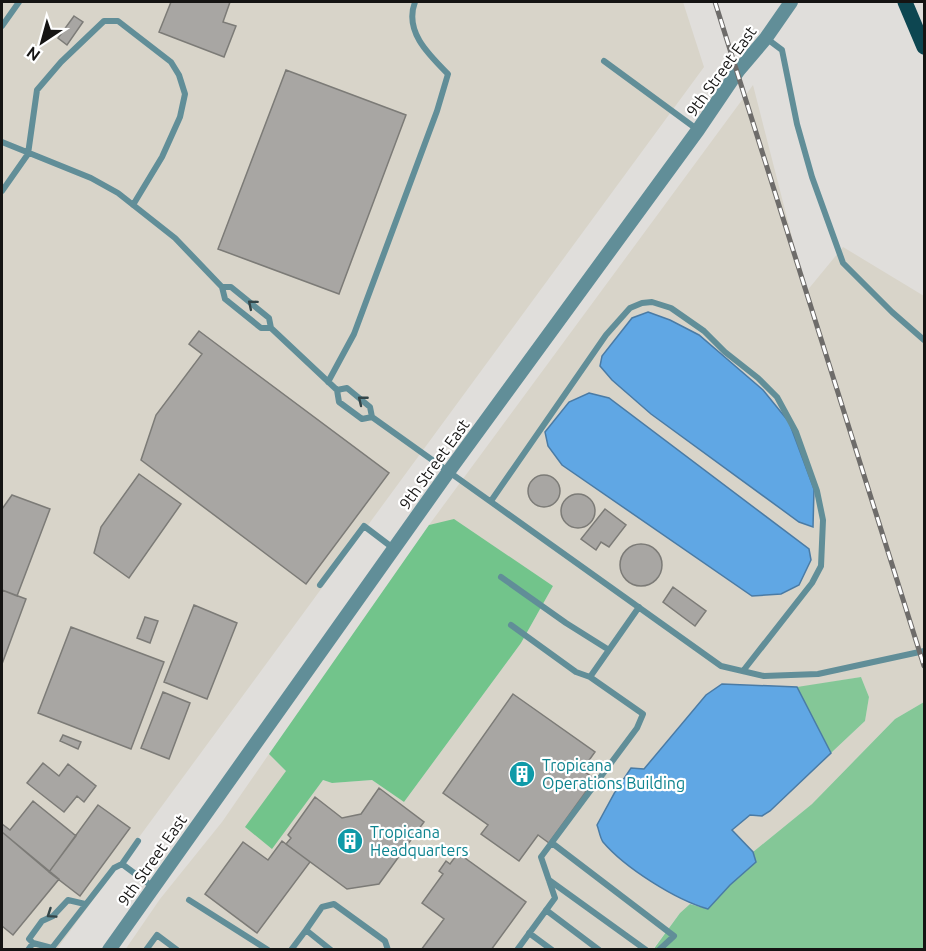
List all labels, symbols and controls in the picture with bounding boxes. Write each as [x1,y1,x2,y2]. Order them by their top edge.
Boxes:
north arrow [12,12,72,72]
street label: 9th Street East [682,22,760,120]
text: N [23,43,43,65]
one-way arrow [248,300,259,311]
one-way arrow [358,397,369,408]
street label: 9th Street East [395,415,473,513]
place label: Tropicana Operations Building [542,756,685,792]
building icon: Tropicana Operations Building [507,759,537,789]
street label: 9th Street East [114,810,190,909]
place label: Tropicana Headquarters [370,823,469,859]
building icon: Tropicana Headquarters [335,826,365,856]
one-way arrow [47,907,58,918]

